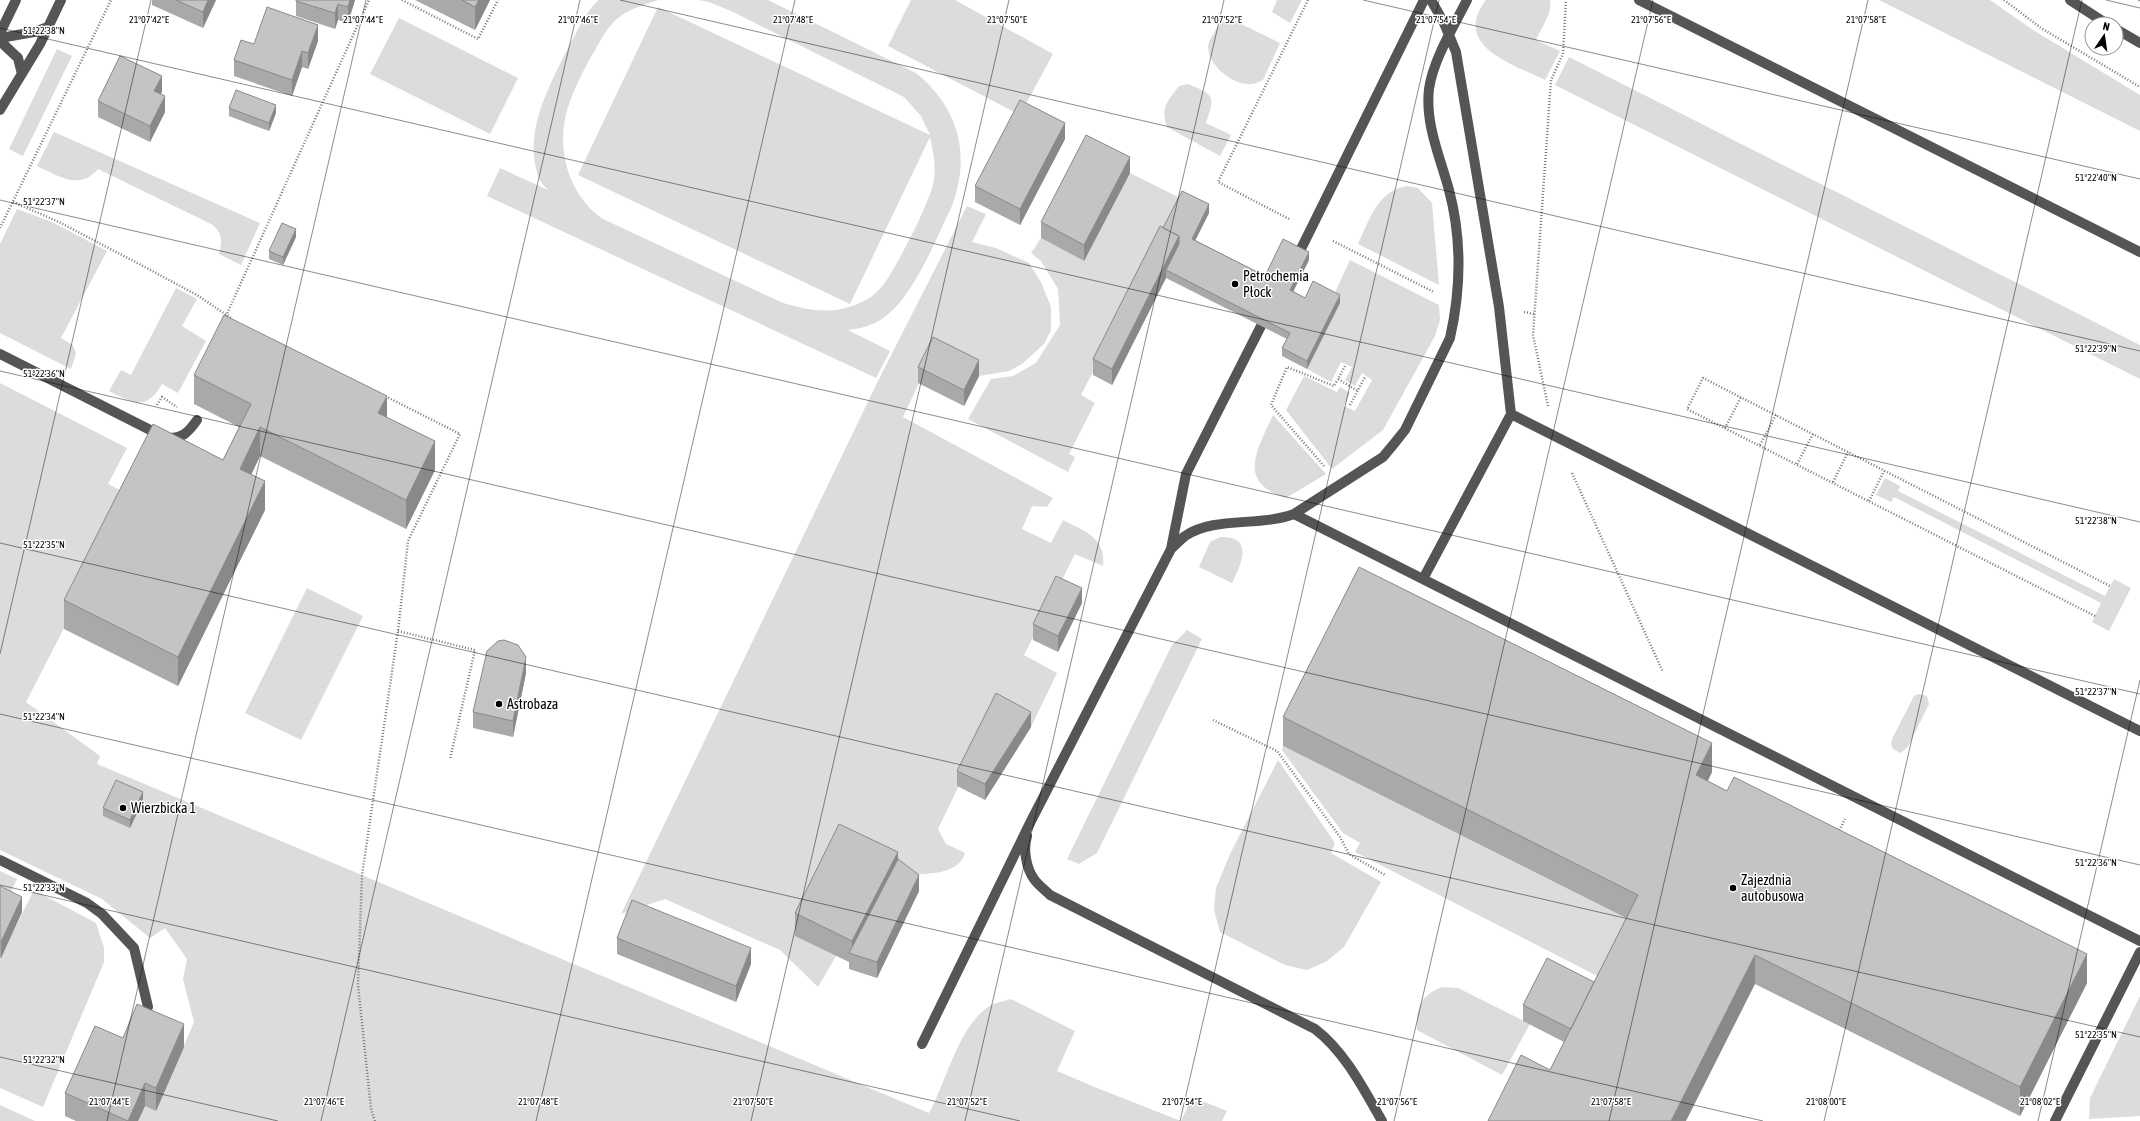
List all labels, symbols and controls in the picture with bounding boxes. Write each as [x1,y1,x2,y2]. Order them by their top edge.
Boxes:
text: 21°07'42"E [129,14,170,25]
text: 21°07'44"E [343,14,384,25]
text: 21°07'46"E [558,14,599,25]
text: 21°07'48"E [773,14,814,25]
text: 21°07'50"E [987,14,1028,25]
text: 21°07'52"E [1202,14,1243,25]
text: 21°07'54"E [1416,14,1457,25]
text: 21°07'56"E [1631,14,1672,25]
text: 21°07'58"E [1846,14,1887,25]
north arrow [2084,16,2124,56]
text: N [2102,20,2111,33]
text: 51°22'38"N [23,25,65,36]
text: 51°22'40"N [2075,172,2117,183]
text: 51°22'37"N [23,196,65,207]
place label: Petrochemia Płock [1243,268,1309,300]
marker: Petrochemia Płock [1230,279,1240,289]
text: 51°22'39"N [2075,343,2117,354]
text: 51°22'36"N [23,368,65,379]
text: 51°22'38"N [2075,515,2117,526]
text: 51°22'35"N [23,539,65,550]
text: 51°22'37"N [2075,686,2117,697]
place label: Astrobaza [507,696,558,712]
marker: Astrobaza [494,699,504,709]
text: 51°22'34"N [23,711,65,722]
place label: Wierzbicka 1 [131,800,196,816]
marker: Wierzbicka 1 [118,803,128,813]
text: 51°22'36"N [2075,857,2117,868]
place label: Zajezdnia autobusowa [1741,872,1804,904]
text: 51°22'33"N [23,882,65,893]
marker: Zajezdnia autobusowa [1728,883,1738,893]
text: 51°22'35"N [2075,1029,2117,1040]
text: 51°22'32"N [23,1054,65,1065]
text: 21°07'44"E [89,1096,130,1107]
text: 21°07'46"E [304,1096,345,1107]
text: 21°07'48"E [518,1096,559,1107]
text: 21°07'50"E [733,1096,774,1107]
text: 21°07'52"E [947,1096,988,1107]
text: 21°07'54"E [1162,1096,1203,1107]
text: 21°07'56"E [1377,1096,1418,1107]
text: 21°07'58"E [1591,1096,1632,1107]
text: 21°08'00"E [1806,1096,1847,1107]
text: 21°08'02"E [2020,1096,2061,1107]

